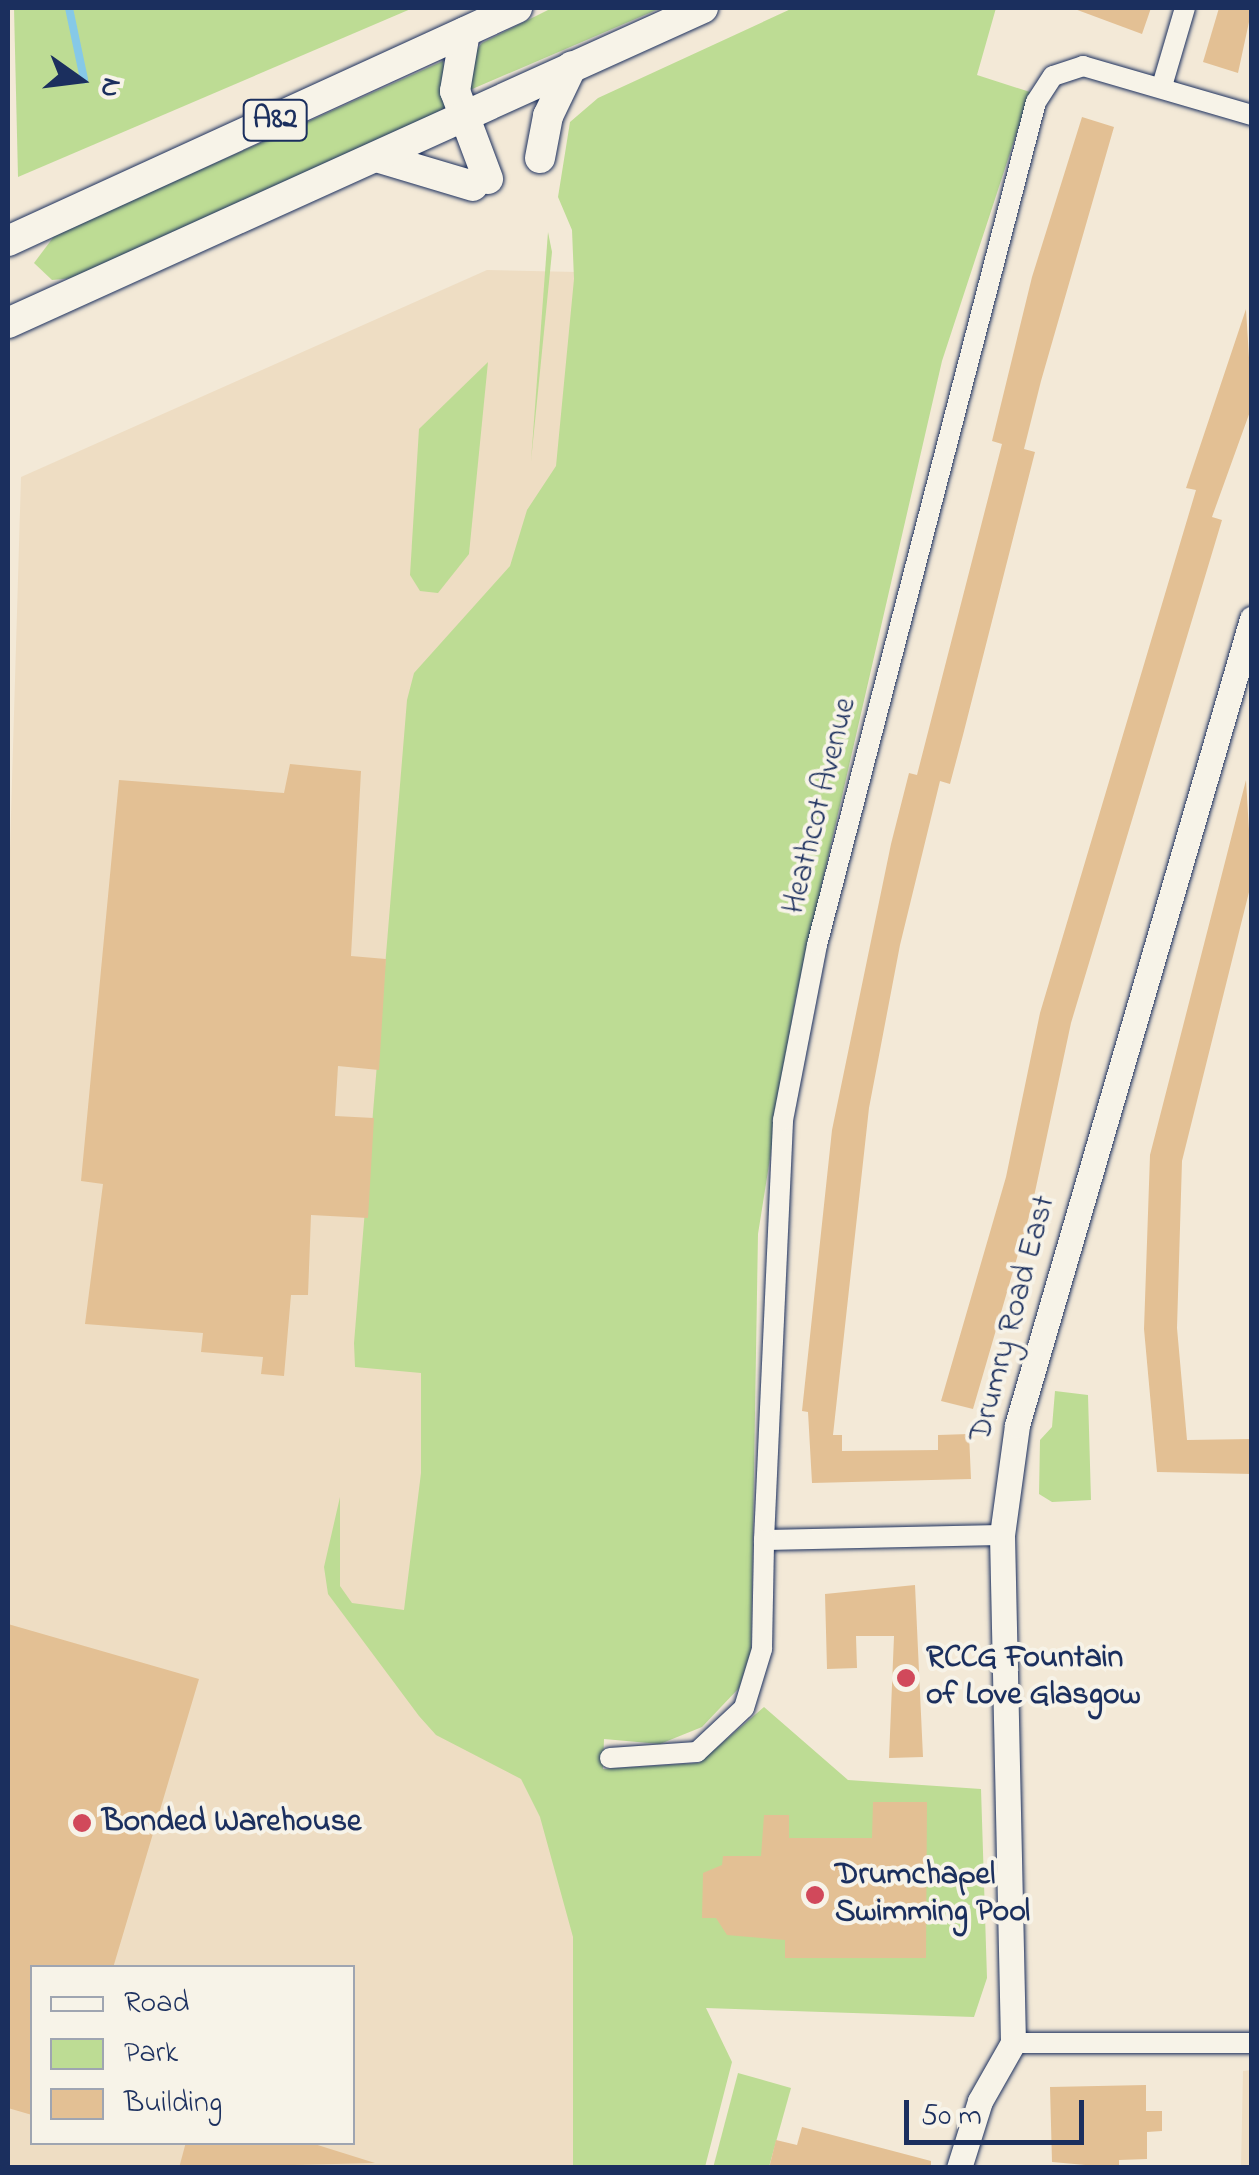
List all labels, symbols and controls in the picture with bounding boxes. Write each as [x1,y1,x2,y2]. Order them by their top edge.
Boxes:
north arrow [30,30,130,130]
text: N [87,73,132,102]
road number: A82 [242,95,308,145]
street label: Heathcot Avenue [776,694,866,918]
street label: Drumry Road East [963,1192,1065,1446]
place label: RCCG Fountain of Love Glasgow [926,1641,1141,1716]
marker: RCCG Fountain of Love Glasgow [895,1667,917,1689]
place label: Bonded Warehouse [102,1804,361,1842]
marker: Bonded Warehouse [71,1812,93,1834]
place label: Drumchapel Swimming Pool [835,1858,1030,1933]
marker: Drumchapel Swimming Pool [804,1884,826,1906]
legend [30,1965,355,2145]
text: Road [124,1982,189,2026]
text: Park [124,2032,178,2076]
scale bar [909,2080,1089,2142]
text: Building [124,2082,222,2126]
text: 50 m [921,2095,982,2139]

